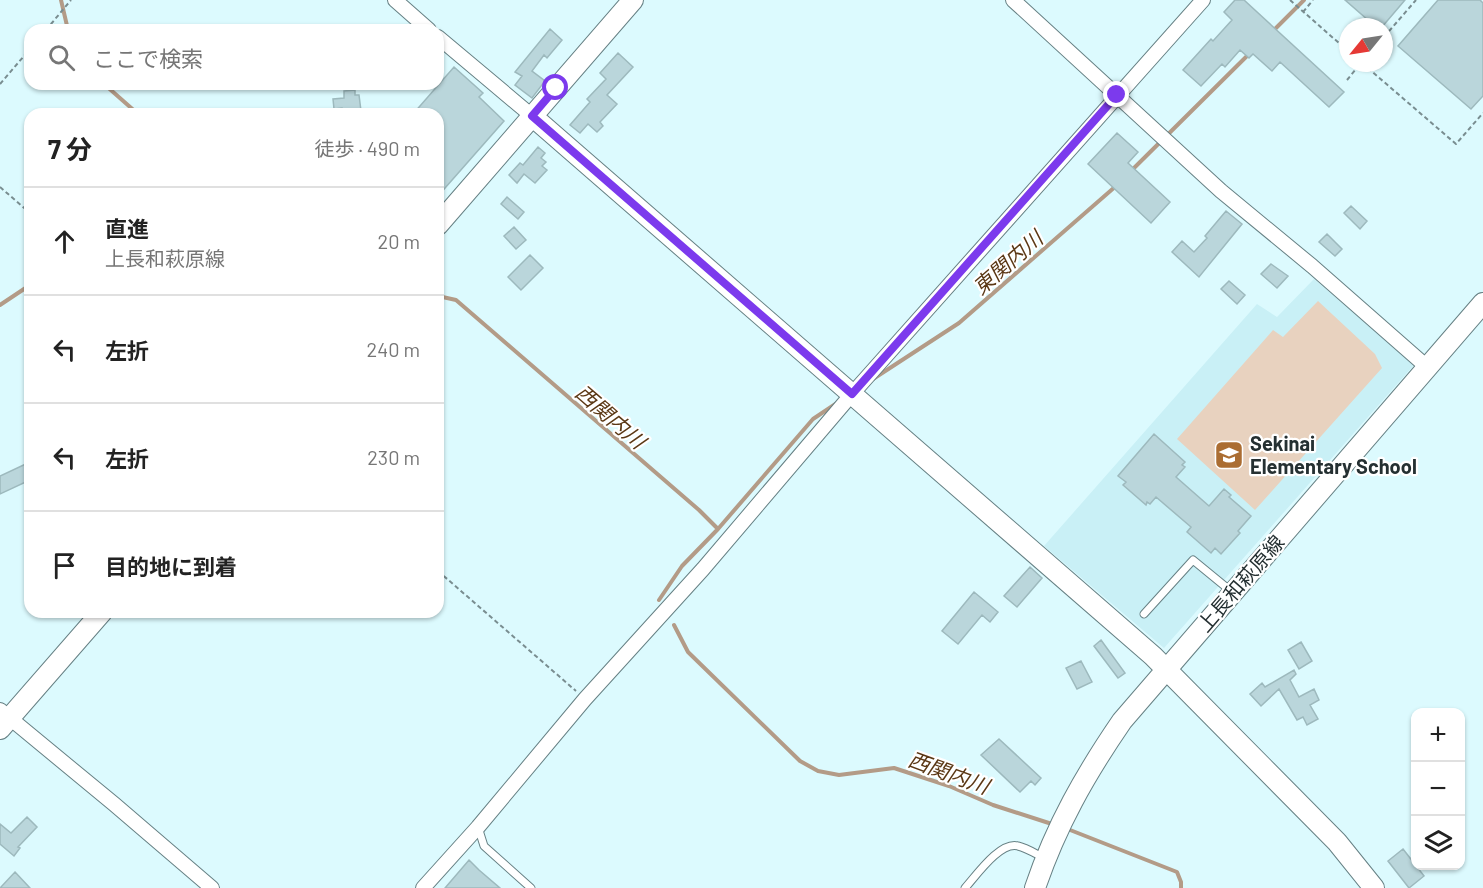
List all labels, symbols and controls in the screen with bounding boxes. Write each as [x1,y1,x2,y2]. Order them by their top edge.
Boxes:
north arrow [1339,18,1393,72]
search box [24,24,444,90]
icon: search [45,41,78,74]
text: ここで検索 [93,45,203,71]
route start [542,74,568,100]
route end [1103,81,1129,107]
text: 7 分 [48,133,92,164]
text: 徒歩 · 490 m [315,136,420,160]
text: 直進 [105,215,149,241]
water label: 東関内川 [967,224,1048,299]
icon: ahead [48,225,81,258]
text: 20 m [377,229,420,253]
text: 上長和萩原線 [105,246,225,270]
icon: left [48,333,81,366]
text: 左折 [105,337,149,363]
text: 240 m [366,337,420,361]
water label: 西関内川 [571,379,652,454]
place label: Sekinai Elementary School [1250,431,1417,478]
school or university icon: Sekinai Elementary School [1213,439,1245,471]
icon: left [48,441,81,474]
text: 左折 [105,445,149,471]
text: 230 m [367,445,420,469]
street label: 上長和萩原線 [1192,530,1288,636]
icon: arrive [48,549,81,582]
text: 目的地に到着 [105,553,237,579]
map controls [1411,708,1465,870]
button: + [1411,708,1465,762]
water label: 西関内川 [905,746,995,799]
button: − [1411,762,1465,816]
button: layers [1411,816,1465,870]

